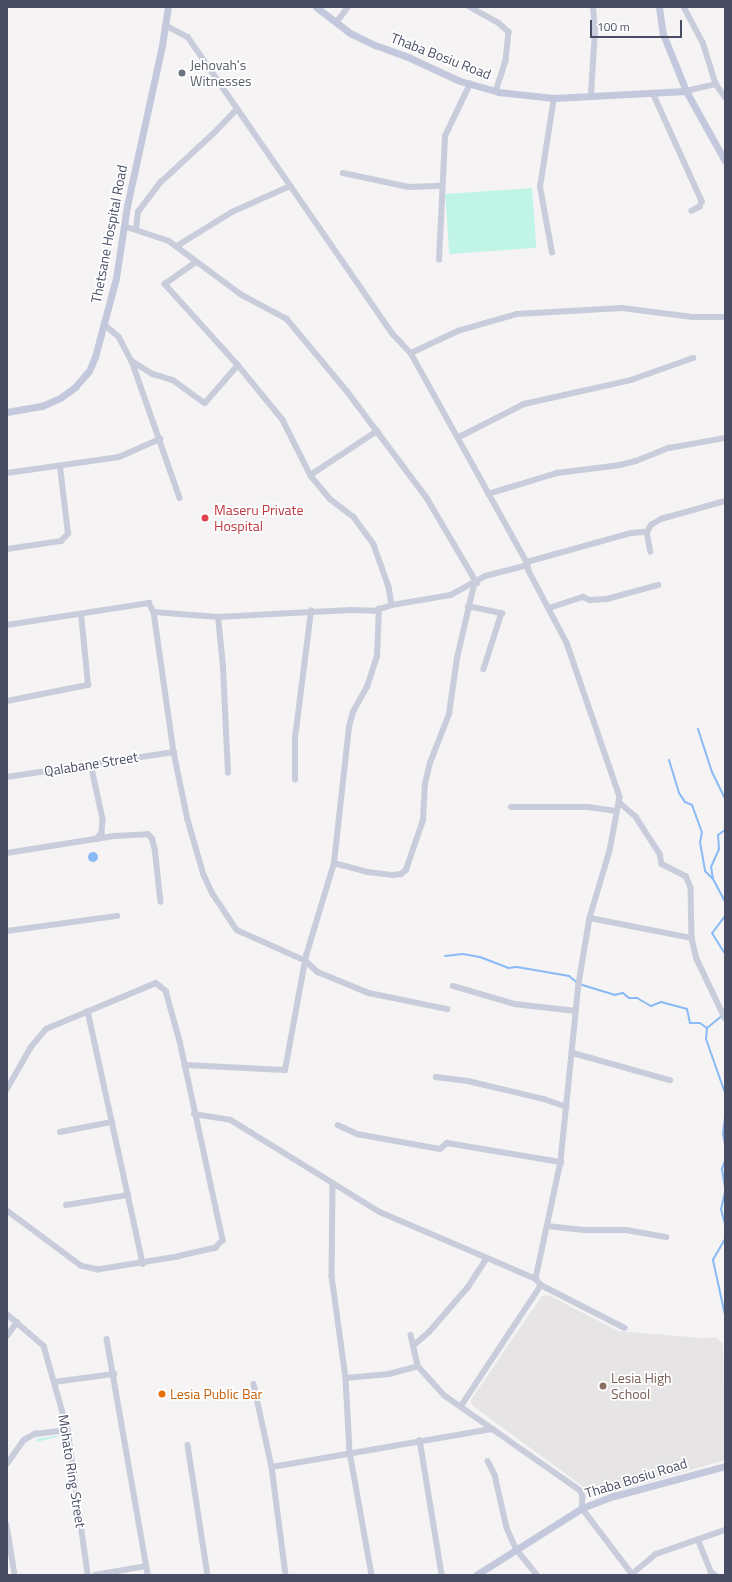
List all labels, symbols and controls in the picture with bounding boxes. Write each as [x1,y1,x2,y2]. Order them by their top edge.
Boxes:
scale bar [592,12,684,38]
text: 100 m [597,17,630,36]
street label: Thaba Bosiu Road [389,29,493,83]
place label: Jehovah's Witnesses [190,57,252,90]
marker: Jehovah's Witnesses [177,68,187,78]
street label: Thetsane Hospital Road [87,164,131,304]
place label: Maseru Private Hospital [214,502,304,534]
marker: Maseru Private Hospital [199,512,211,524]
street label: Qalabane Street [43,748,139,780]
place label: Lesia High School [611,1370,672,1402]
marker: Lesia High School [598,1381,608,1391]
place label: Lesia Public Bar [170,1386,262,1402]
marker: Lesia Public Bar [157,1389,167,1399]
street label: Mohato Ring Street [55,1413,89,1529]
street label: Thaba Bosiu Road [583,1455,689,1501]

